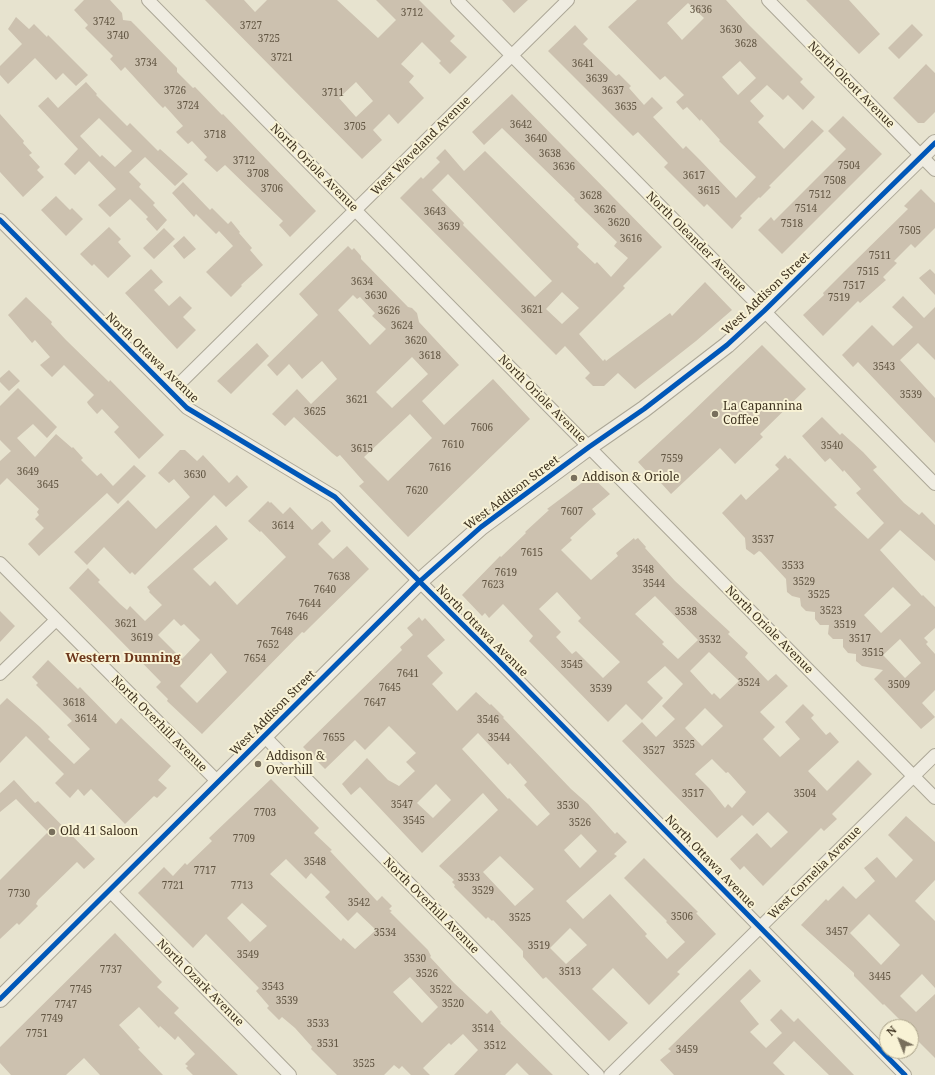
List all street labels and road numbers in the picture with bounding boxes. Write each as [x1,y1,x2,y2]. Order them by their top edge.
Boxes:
street label: North Olcott Avenue [805,39,897,131]
street label: West Waveland Avenue [368,93,474,199]
street label: North Oriole Avenue [267,121,361,215]
street label: North Oleander Avenue [643,189,749,295]
street label: West Addison Street [719,250,813,338]
street label: North Ottawa Avenue [102,310,202,406]
street label: North Oriole Avenue [495,352,589,446]
street label: West Addison Street [462,453,562,533]
street label: North Ottawa Avenue [433,582,531,680]
street label: North Oriole Avenue [722,583,816,677]
street label: West Addison Street [227,667,319,759]
street label: North Overhill Avenue [108,673,210,775]
street label: North Ottawa Avenue [662,812,758,912]
street label: West Cornelia Avenue [766,824,864,922]
street label: North Overhill Avenue [380,855,482,957]
street label: North Ozark Avenue [153,936,247,1030]

